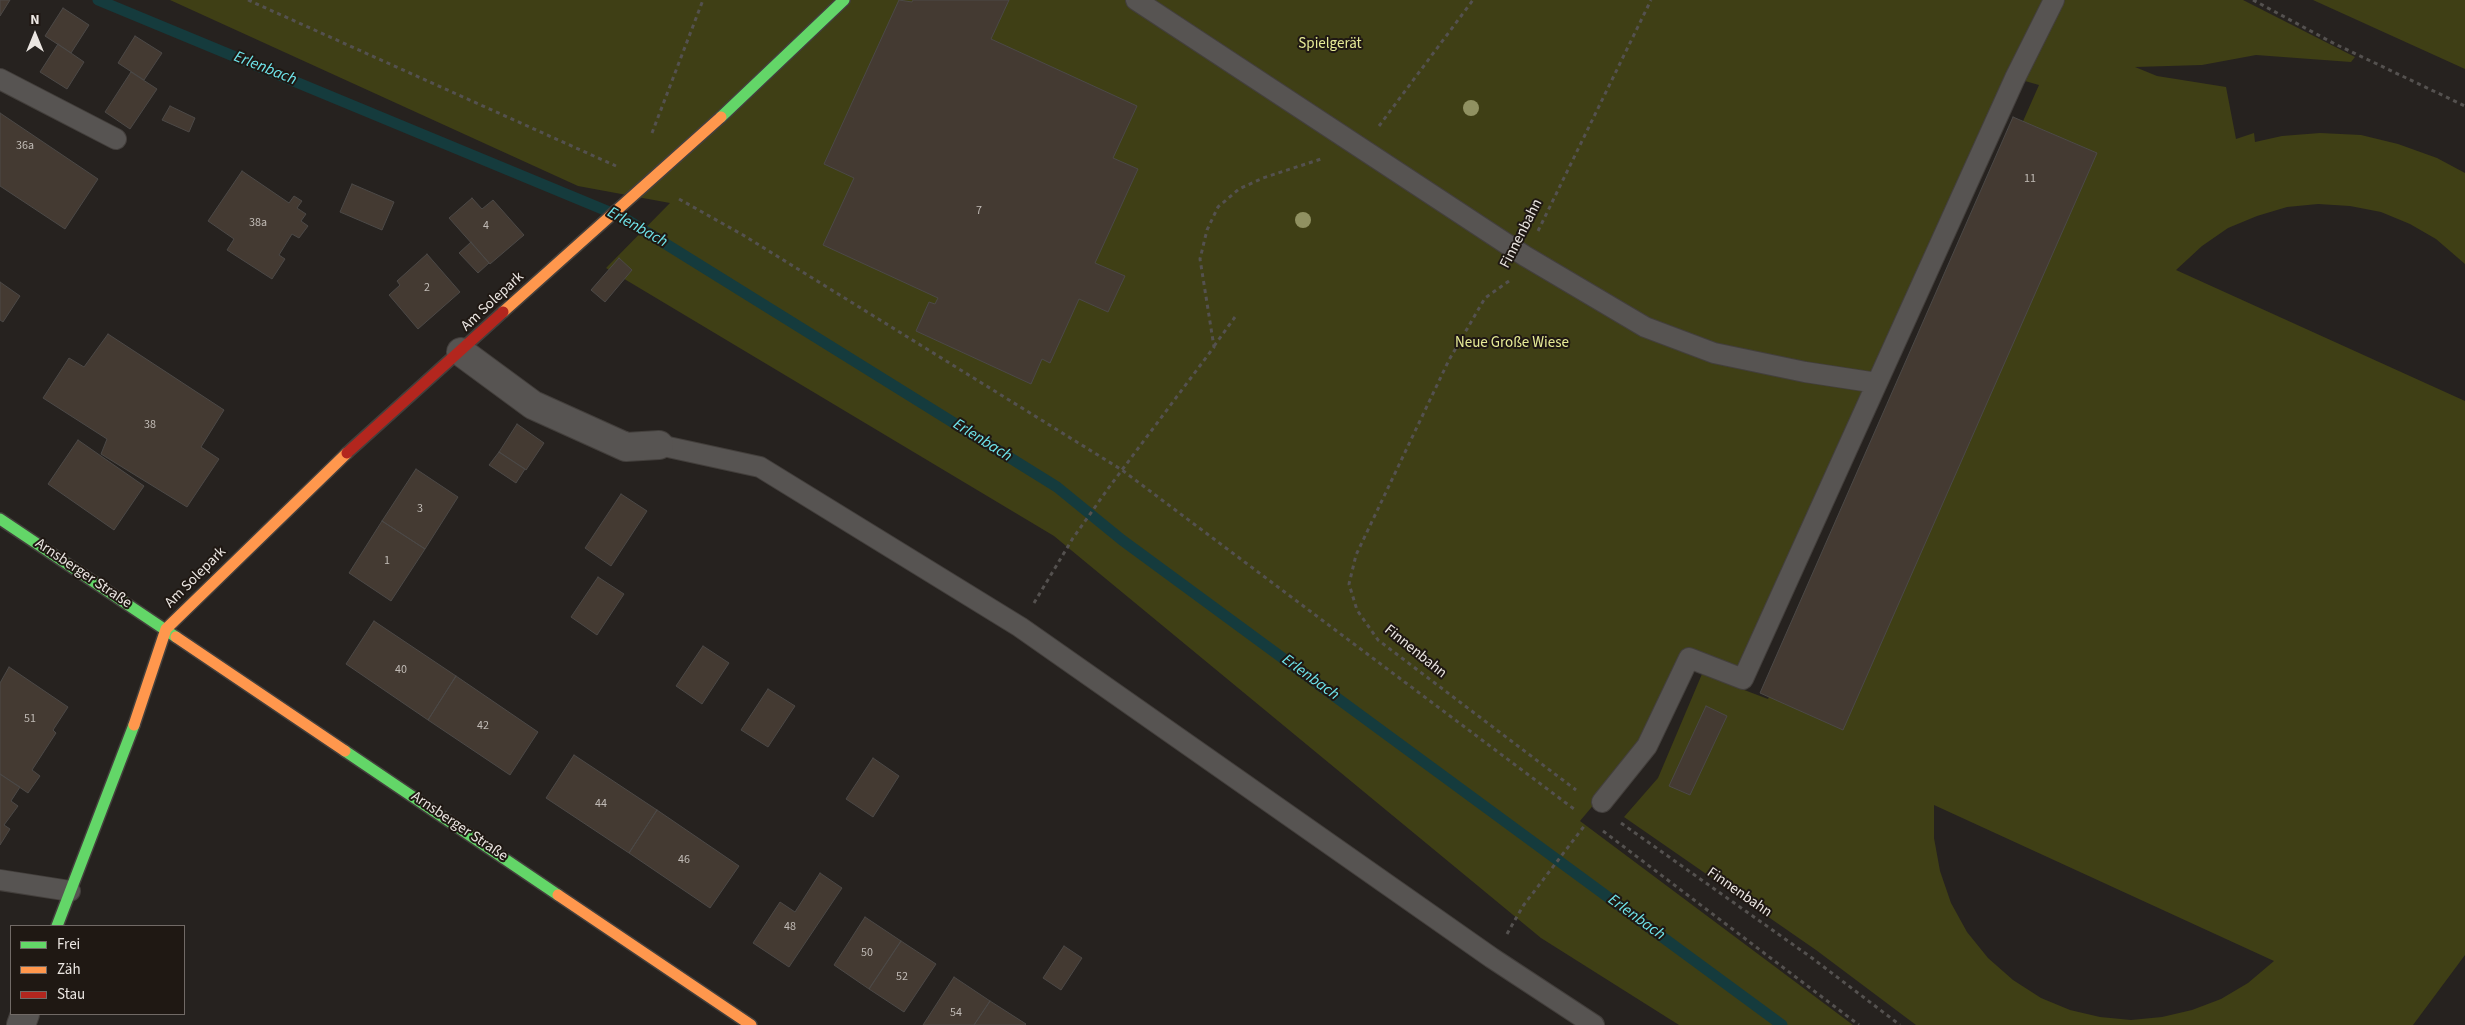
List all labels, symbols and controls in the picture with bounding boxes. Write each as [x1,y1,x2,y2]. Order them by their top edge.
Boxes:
north arrow [10,10,60,60]
text: N [30,10,40,30]
park label: Spielgerät [1298,36,1362,54]
water label: Erlenbach [231,48,299,90]
house number: 36a [16,139,34,153]
house number: 11 [2024,172,2036,186]
street label: Finnenbahn [1497,196,1547,272]
water label: Erlenbach [603,204,671,252]
house number: 7 [976,204,982,218]
house number: 38a [249,216,267,230]
house number: 4 [483,219,489,233]
street label: Am Solepark [458,268,528,336]
house number: 2 [424,281,430,295]
park label: Neue Große Wiese [1455,335,1569,353]
water label: Erlenbach [949,415,1015,467]
house number: 38 [144,418,156,432]
house number: 3 [417,502,423,516]
street label: Arnsberger Straße [31,535,135,613]
street label: Am Solepark [162,544,230,612]
house number: 1 [384,554,390,568]
street label: Finnenbahn [1380,621,1450,683]
water label: Erlenbach [1278,651,1342,705]
house number: 40 [395,663,407,677]
house number: 51 [24,712,36,726]
house number: 42 [477,719,489,733]
street label: Arnsberger Straße [407,788,511,866]
house number: 44 [595,797,607,811]
house number: 46 [678,853,690,867]
street label: Finnenbahn [1703,864,1775,922]
water label: Erlenbach [1604,891,1668,945]
house number: 48 [784,920,796,934]
legend [10,925,185,1015]
text: Frei [57,934,80,955]
house number: 50 [861,946,873,960]
text: Zäh [57,959,81,980]
house number: 52 [896,970,908,984]
text: Stau [57,984,85,1005]
house number: 54 [950,1006,962,1020]

